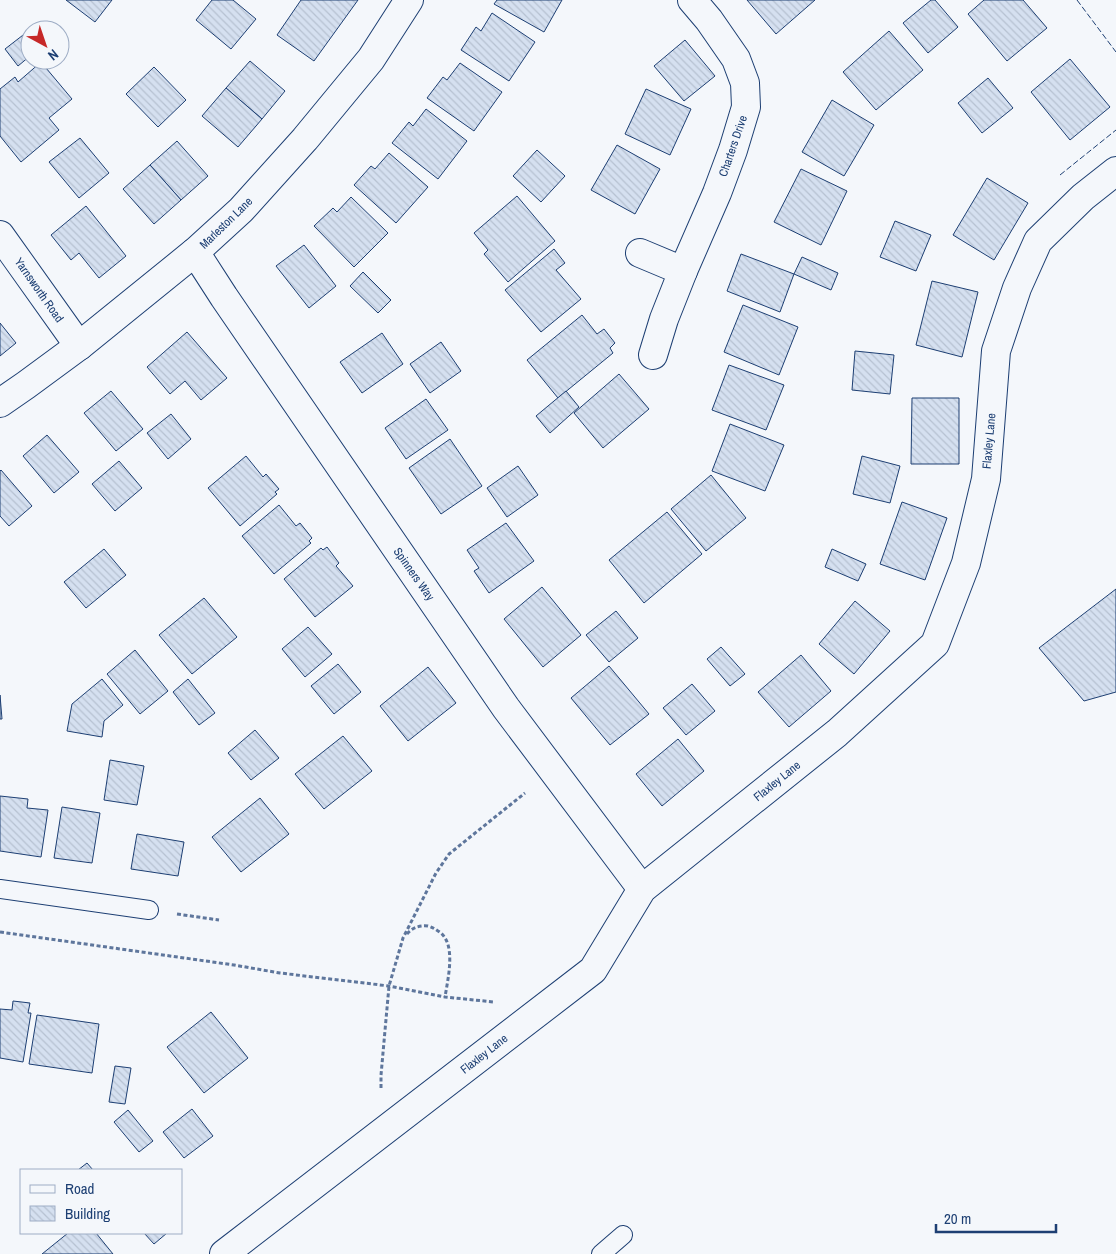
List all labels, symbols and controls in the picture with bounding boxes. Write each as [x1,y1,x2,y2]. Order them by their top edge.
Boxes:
north arrow [20,20,70,70]
text: N [44,45,62,65]
street label: Charters Drive [715,113,751,179]
street label: Marleston Lane [196,194,256,252]
street label: Yarnsworth Road [11,255,67,325]
street label: Flaxley Lane [979,413,999,469]
street label: Spinners Way [390,544,438,604]
street label: Flaxley Lane [750,757,804,805]
street label: Flaxley Lane [457,1031,511,1077]
legend [20,1169,182,1234]
text: Road [65,1178,94,1199]
scale bar [936,1202,1056,1234]
text: Building [65,1203,110,1224]
text: 20 m [944,1208,971,1229]

